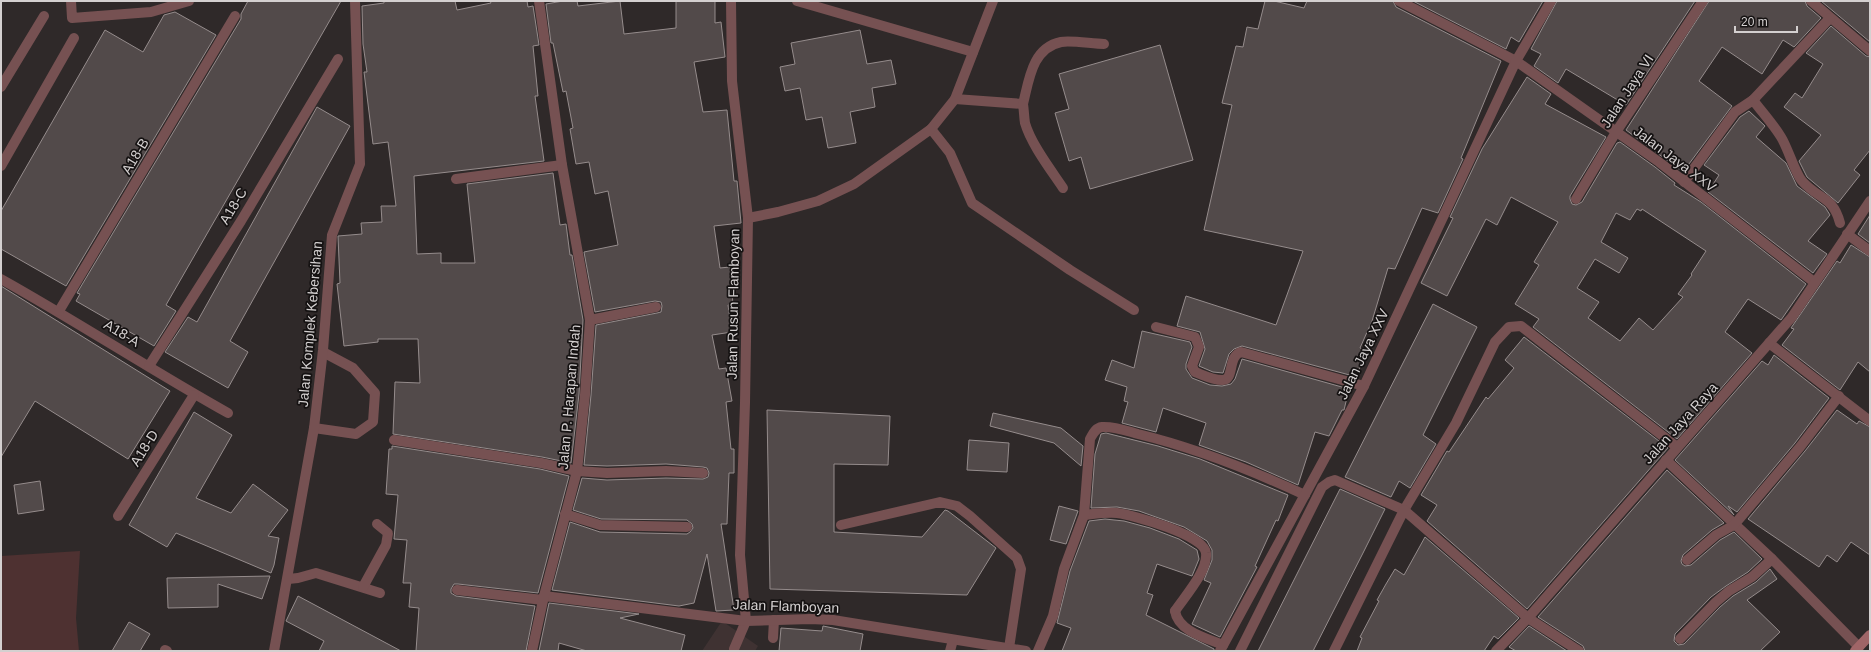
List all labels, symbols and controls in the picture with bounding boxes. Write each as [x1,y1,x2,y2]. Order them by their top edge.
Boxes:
scale bar [1735,8,1797,34]
text: 20 m [1741,15,1768,29]
street label: Jalan Jaya VI [1597,51,1657,131]
street label: Jalan Jaya XXV [1631,123,1720,196]
street label: A18-B [118,135,152,177]
street label: A18-C [216,185,250,227]
street label: Jalan Rusun Flamboyan [724,228,742,380]
street label: Jalan Komplek Kebersihan [295,240,325,408]
street label: Jalan Jaya XXV [1334,305,1392,402]
street label: A18-A [101,316,143,350]
street label: Jalan P. Harapan Indah [555,324,583,470]
street label: Jalan Jaya Raya [1639,379,1721,467]
street label: A18-D [127,427,161,469]
street label: Jalan Flamboyan [732,596,840,616]

